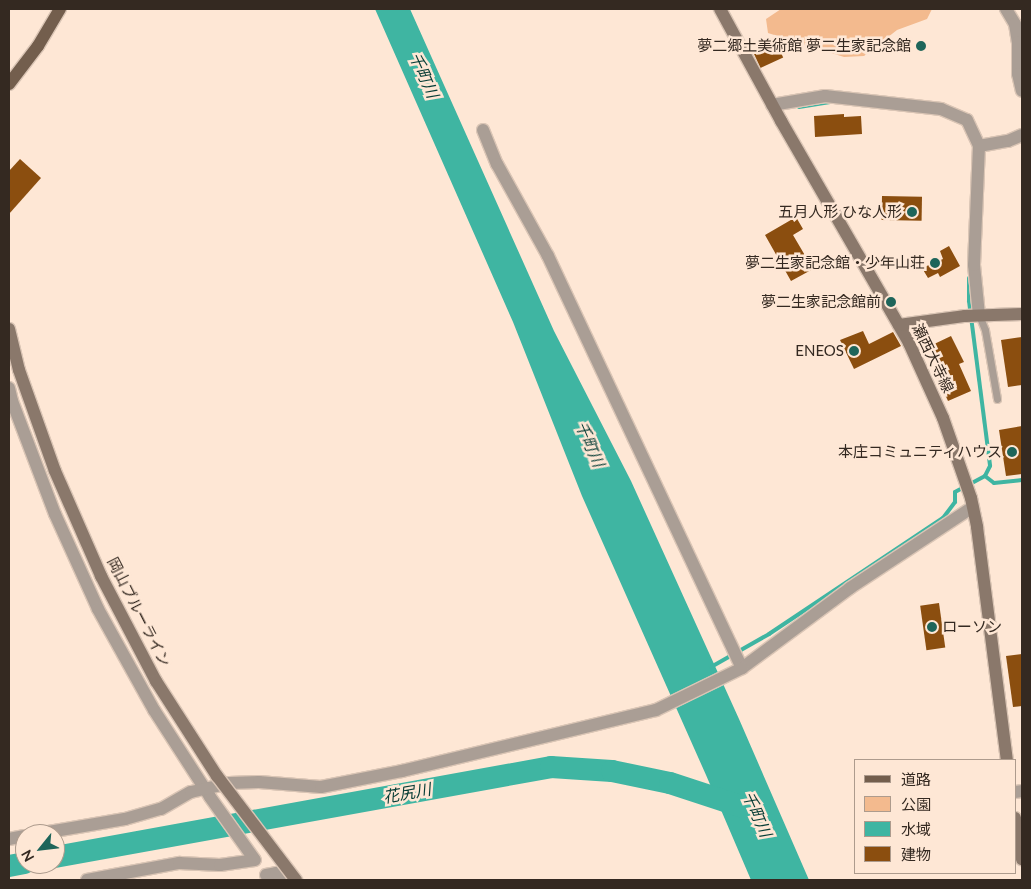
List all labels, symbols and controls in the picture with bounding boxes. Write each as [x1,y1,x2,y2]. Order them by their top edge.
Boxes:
place label: 夢二郷土美術館 夢二生家記念館 [697,37,911,55]
marker: 夢二郷土美術館 夢二生家記念館 [915,40,927,52]
water label: 千町川 [405,49,443,101]
place label: 五月人形 ひな人形 [778,203,902,221]
marker: 五月人形 ひな人形 [906,206,918,218]
place label: 夢二生家記念館・少年山荘 [745,254,925,272]
marker: 夢二生家記念館・少年山荘 [929,257,941,269]
place label: 夢二生家記念館前 [761,293,881,311]
marker: 夢二生家記念館前 [885,296,897,308]
street label: 瀬西大寺線 [908,320,958,396]
place label: ENEOS [795,342,844,360]
marker: ENEOS [848,345,860,357]
water label: 千町川 [571,418,609,470]
place label: 本庄コミュニティハウス [837,443,1002,461]
marker: 本庄コミュニティハウス [1006,446,1018,458]
street label: 岡山ブルーライン [104,554,174,670]
place label: ローソン [942,618,1002,636]
marker: ローソン [926,621,938,633]
legend [854,759,1016,874]
text: 道路 [901,770,931,788]
water label: 花尻川 [382,779,432,807]
water label: 千町川 [738,788,776,840]
text: 公園 [901,795,931,813]
text: 水域 [901,820,931,838]
north arrow [15,824,65,874]
text: 建物 [901,845,931,863]
text: N [17,847,37,865]

